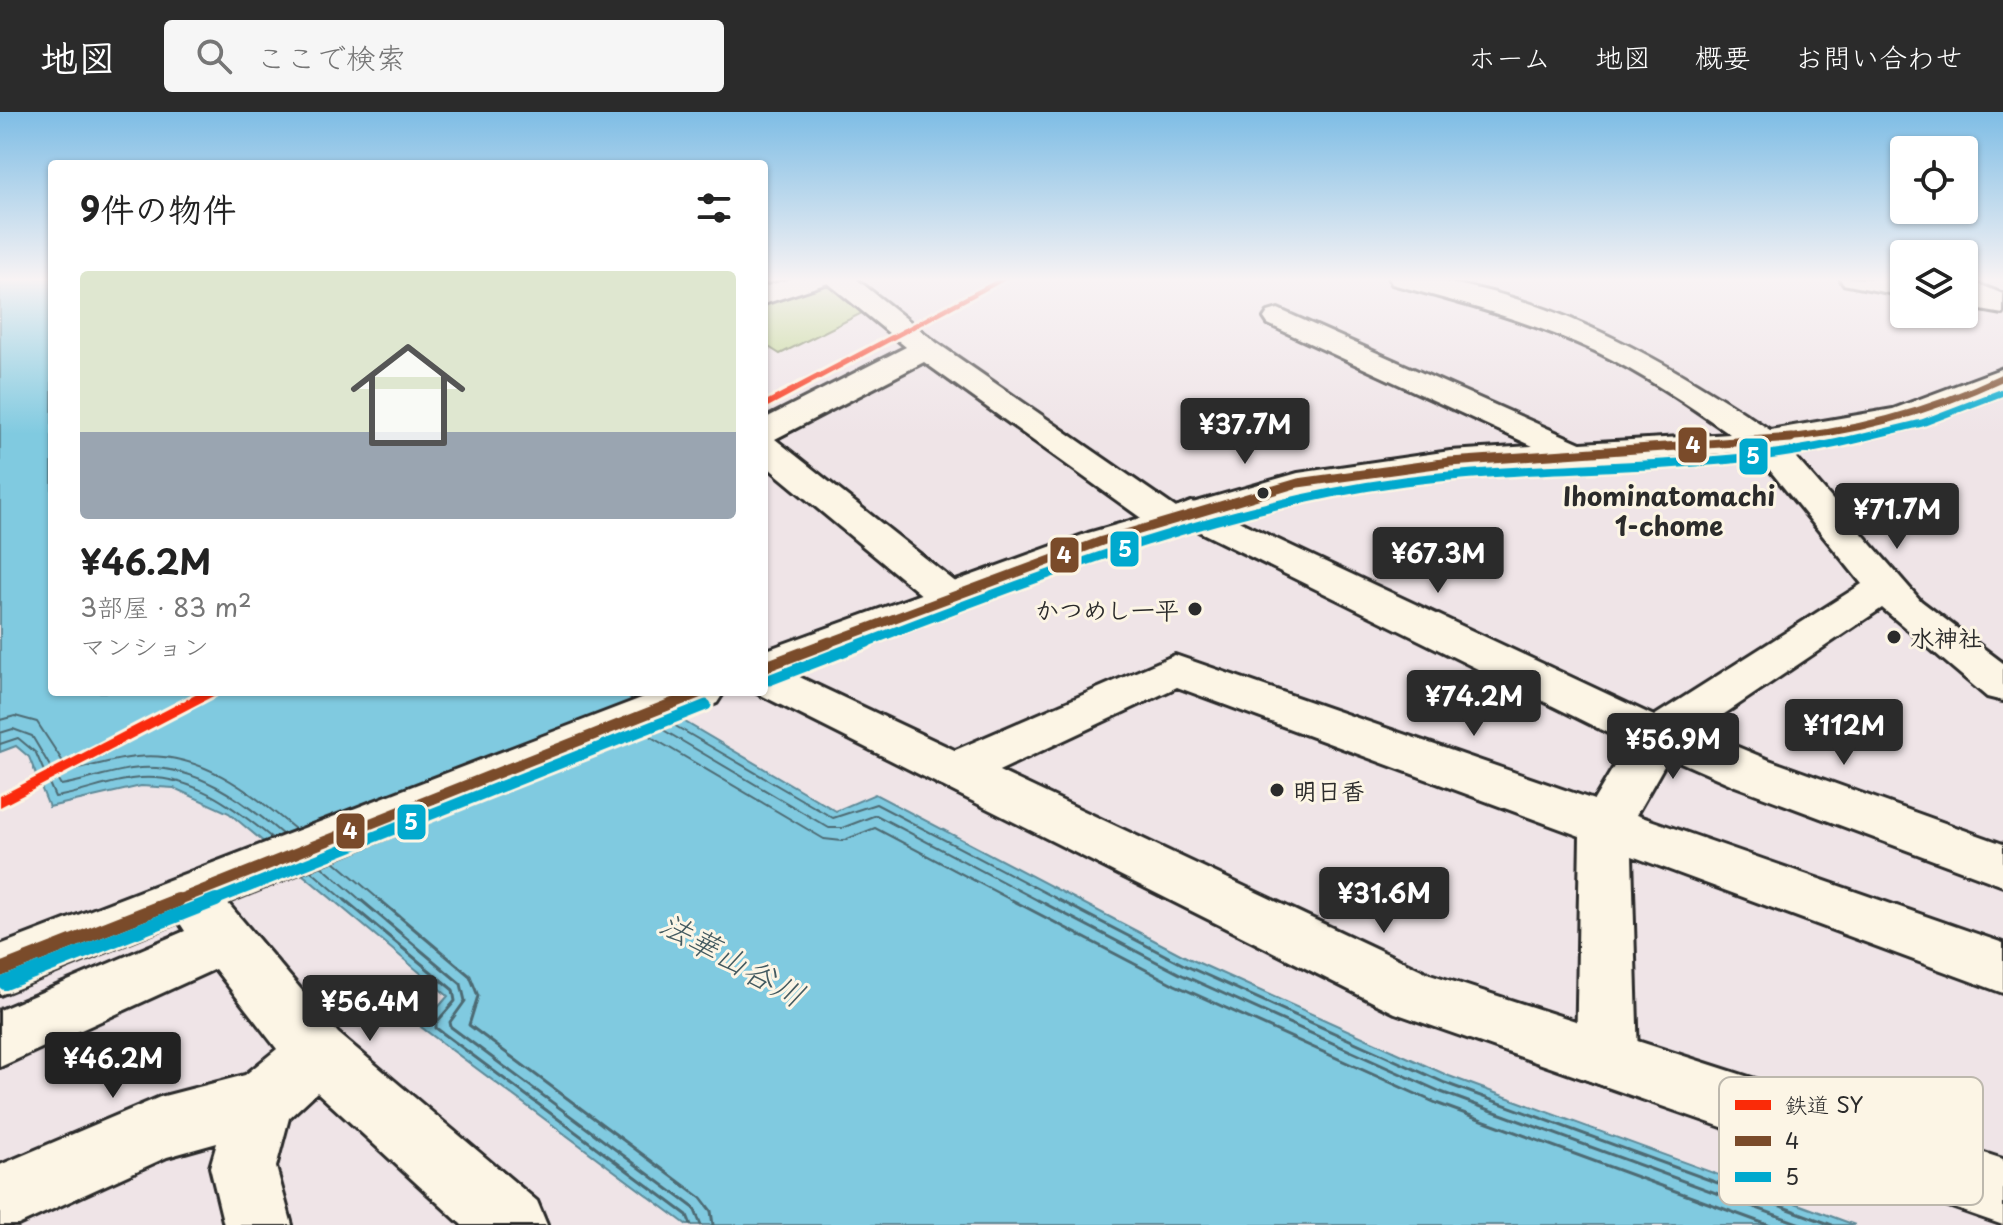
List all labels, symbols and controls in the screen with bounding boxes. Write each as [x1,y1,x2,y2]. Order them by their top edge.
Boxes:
search box [164,20,724,92]
text: 地図 [40,28,116,85]
icon: search [192,34,236,78]
text: ここで検索 [256,34,406,79]
text: ホーム [1468,35,1551,78]
text: 地図 [1595,35,1651,78]
text: 概要 [1695,35,1751,78]
text: お問い合わせ [1795,35,1963,78]
map controls [1890,136,1978,328]
button: locate [1890,136,1978,224]
text: 9件の物件 [80,182,236,234]
icon: filters [692,186,736,230]
button: layers [1890,240,1978,328]
icon: home [336,323,480,467]
pin: ¥37.7M [1180,398,1310,466]
text: ¥37.7M [1199,404,1291,443]
line badge: 4 [1677,426,1708,464]
text: 4 [1686,427,1701,460]
line badge: 5 [1738,437,1769,476]
text: 5 [1746,438,1760,471]
district label: Ihominatomachi 1-chome [1563,476,1775,545]
pin: ¥71.7M [1832,483,1962,551]
unlabelled marker [1255,485,1271,501]
text: ¥71.7M [1853,489,1941,528]
pin: ¥67.3M [1373,527,1503,595]
line badge: 5 [1109,530,1140,568]
text: 5 [1118,531,1132,564]
text: ¥67.3M [1391,533,1485,572]
text: ¥46.2M [80,535,211,587]
line badge: 4 [1049,536,1080,574]
text: 4 [1057,537,1072,570]
text: 3部屋 · 83 m² [80,587,252,626]
place label: かつめし一平 [1035,591,1179,627]
marker: かつめし一平 [1186,600,1204,618]
place label: 水神社 [1910,619,1982,655]
text: マンション [80,626,209,665]
marker: 水神社 [1885,628,1903,646]
pin: ¥74.2M [1409,670,1539,738]
text: ¥74.2M [1425,676,1523,715]
pin: ¥112M [1788,699,1900,767]
text: ¥112M [1803,705,1885,744]
pin: ¥56.9M [1608,713,1738,781]
text: ¥56.9M [1625,719,1721,758]
place label: 明日香 [1293,772,1365,808]
marker: 明日香 [1268,781,1286,799]
line badge: 5 [396,803,427,841]
text: 5 [404,804,418,837]
line badge: 4 [335,812,366,850]
text: 4 [343,813,358,846]
pin: ¥31.6M [1319,867,1449,935]
text: ¥31.6M [1337,873,1431,912]
water label: 法華山谷川 [651,898,815,1018]
pin: ¥56.4M [305,975,435,1043]
text: ¥56.4M [321,981,419,1020]
pin: ¥46.2M [48,1032,178,1100]
text: ¥46.2M [63,1038,163,1077]
legend [1719,1077,1983,1205]
text: 鉄道 SY [1785,1087,1863,1120]
text: 4 [1785,1123,1800,1156]
text: 5 [1785,1159,1799,1192]

